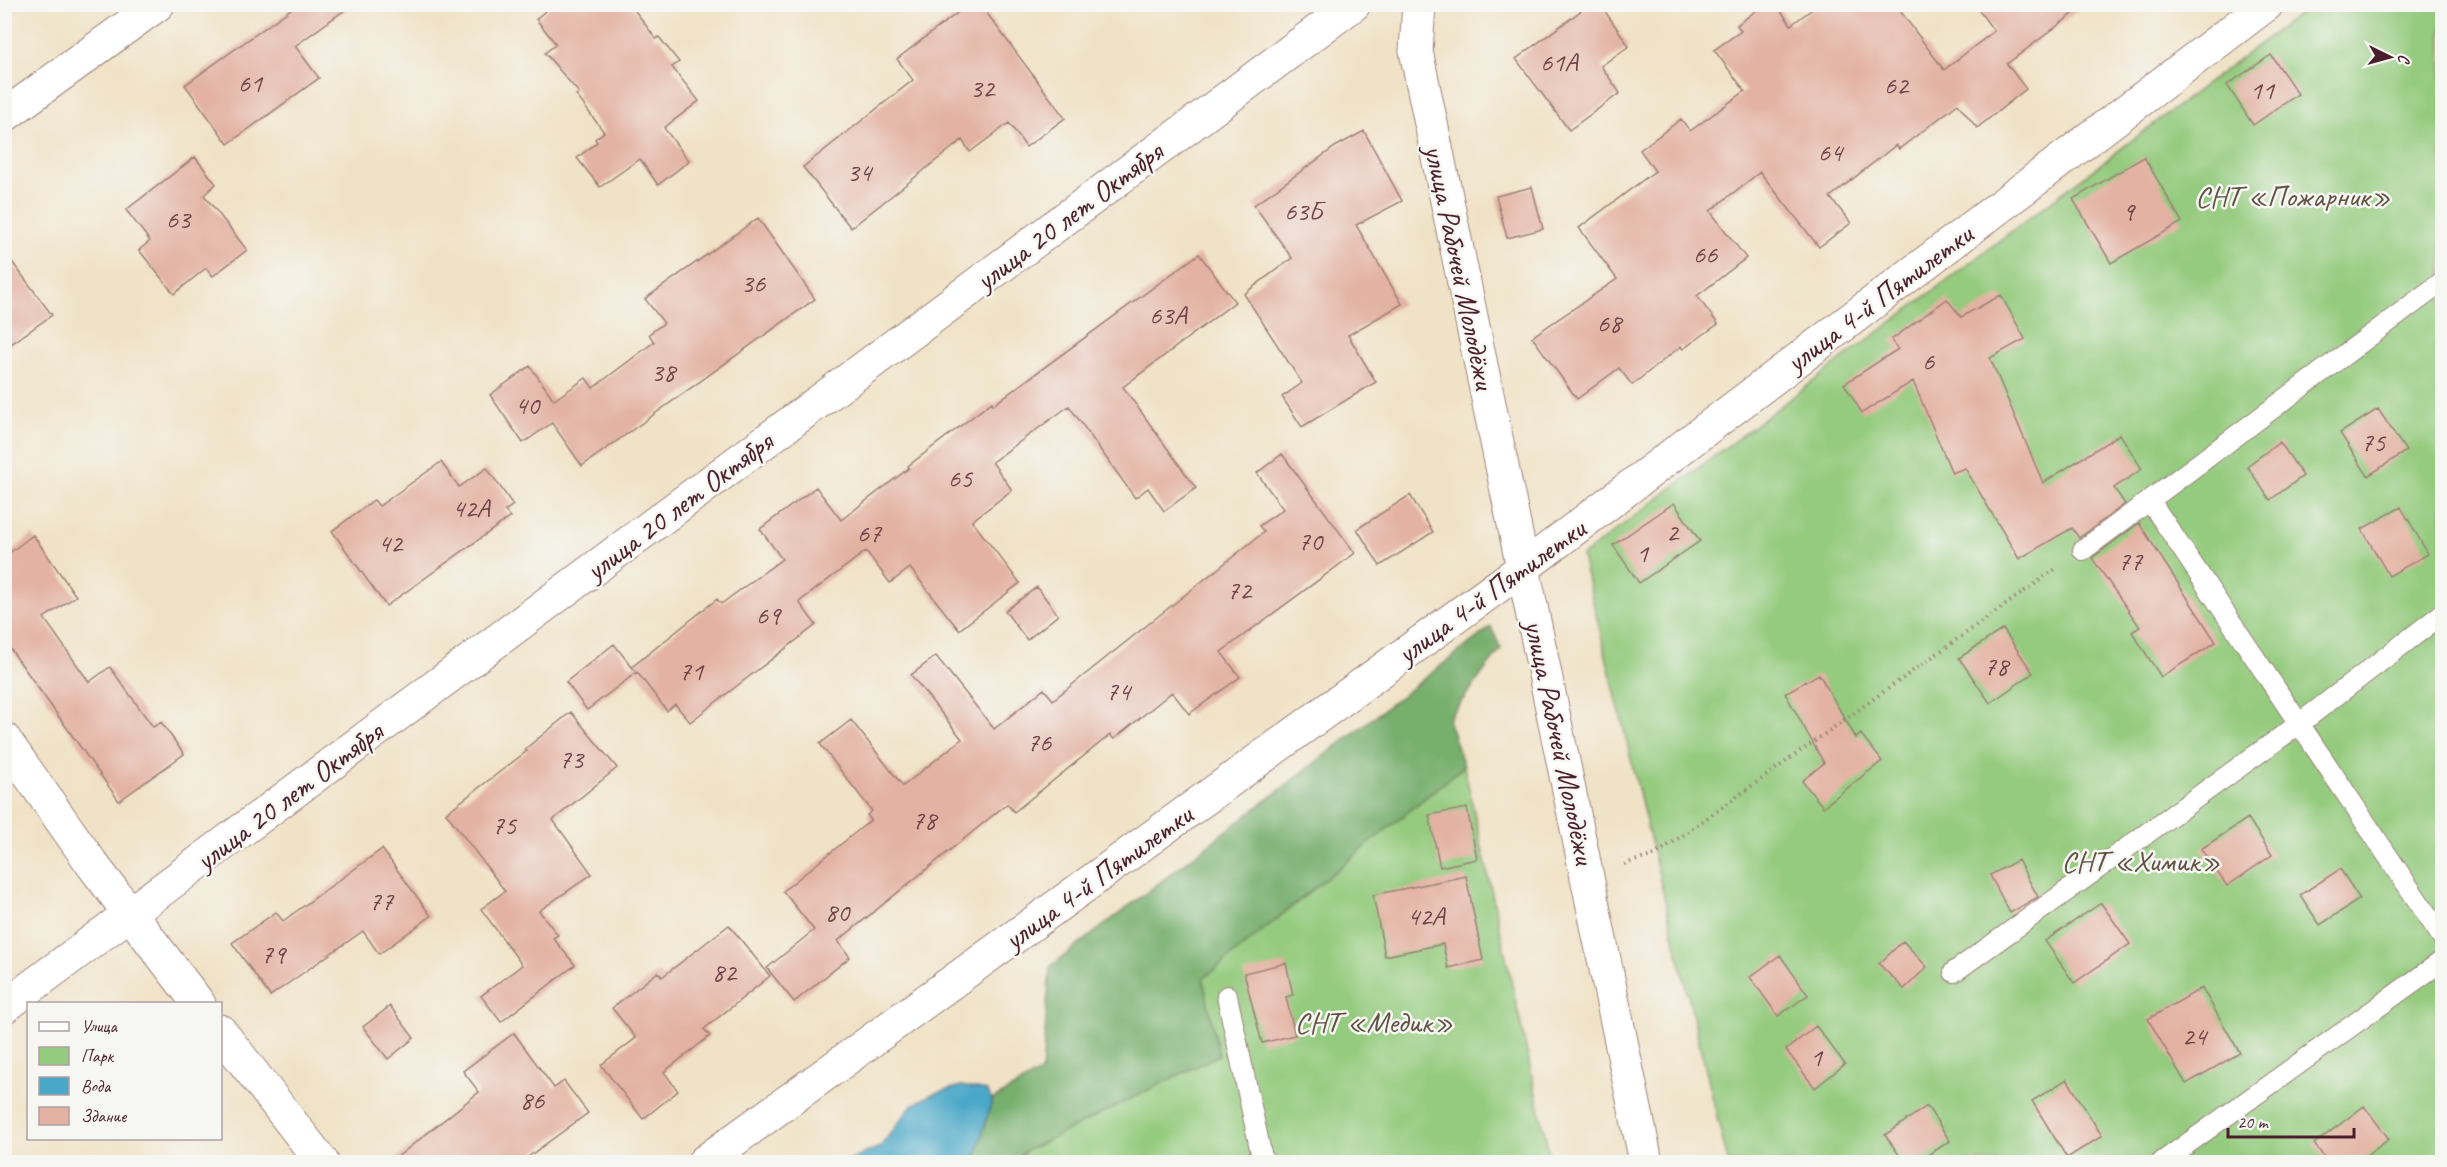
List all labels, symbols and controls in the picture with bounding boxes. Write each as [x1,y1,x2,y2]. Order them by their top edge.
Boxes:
north arrow [2360,27,2420,87]
house number: 61А [1540,45,1579,79]
text: С [2393,53,2414,65]
house number: 61 [238,66,264,100]
house number: 62 [1884,68,1910,102]
house number: 32 [970,71,996,105]
house number: 11 [2250,73,2276,107]
street label: улица 20 лет Октября [966,131,1173,300]
house number: 64 [1818,135,1845,169]
street label: улица Рабочей Молодёжи [1415,140,1505,394]
house number: 34 [847,155,874,189]
park label: СНТ «Пожарник» [2195,177,2391,215]
house number: 63Б [1284,194,1326,228]
house number: 9 [2122,194,2136,228]
house number: 63 [166,202,192,236]
street label: улица 4-й Пятилетки [1776,214,1981,382]
house number: 66 [1693,237,1718,271]
house number: 36 [741,266,766,300]
house number: 63А [1149,298,1188,332]
house number: 68 [1597,306,1624,340]
house number: 6 [1922,344,1935,378]
house number: 38 [651,355,678,389]
house number: 40 [515,388,541,422]
street label: улица 20 лет Октября [576,421,783,590]
house number: 75 [2361,425,2387,459]
house number: 65 [948,461,974,495]
house number: 42А [452,491,491,525]
street label: улица 4-й Пятилетки [1388,509,1594,673]
house number: 2 [1666,515,1680,549]
house number: 67 [857,516,883,550]
house number: 70 [1298,524,1324,558]
house number: 42 [378,526,404,560]
house number: 1 [1636,536,1650,570]
house number: 77 [2118,544,2144,578]
house number: 72 [1227,573,1253,607]
house number: 69 [756,598,782,632]
street label: улица Рабочей Молодёжи [1515,615,1605,869]
house number: 78 [1984,649,2011,683]
house number: 71 [679,654,705,688]
house number: 74 [1106,674,1133,708]
street label: улица 20 лет Октября [186,711,393,880]
house number: 76 [1027,725,1052,759]
house number: 73 [559,742,585,776]
street label: улица 4-й Пятилетки [995,795,1201,959]
house number: 78 [912,803,939,837]
house number: 75 [492,808,518,842]
park label: СНТ «Химик» [2062,842,2220,880]
house number: 77 [369,884,395,918]
house number: 80 [825,895,851,929]
house number: 42А [1407,899,1446,933]
house number: 79 [261,937,287,971]
house number: 82 [712,955,738,989]
legend [27,1002,222,1140]
park label: СНТ «Медик» [1295,1003,1453,1041]
text: Улица [81,1015,118,1037]
house number: 24 [2182,1019,2209,1053]
house number: 1 [1810,1040,1824,1074]
text: Парк [81,1045,115,1067]
text: Вода [81,1075,112,1097]
house number: 86 [520,1083,545,1117]
scale bar [2228,1101,2354,1139]
text: Здание [81,1105,127,1127]
text: 20 m [2237,1111,2270,1133]

